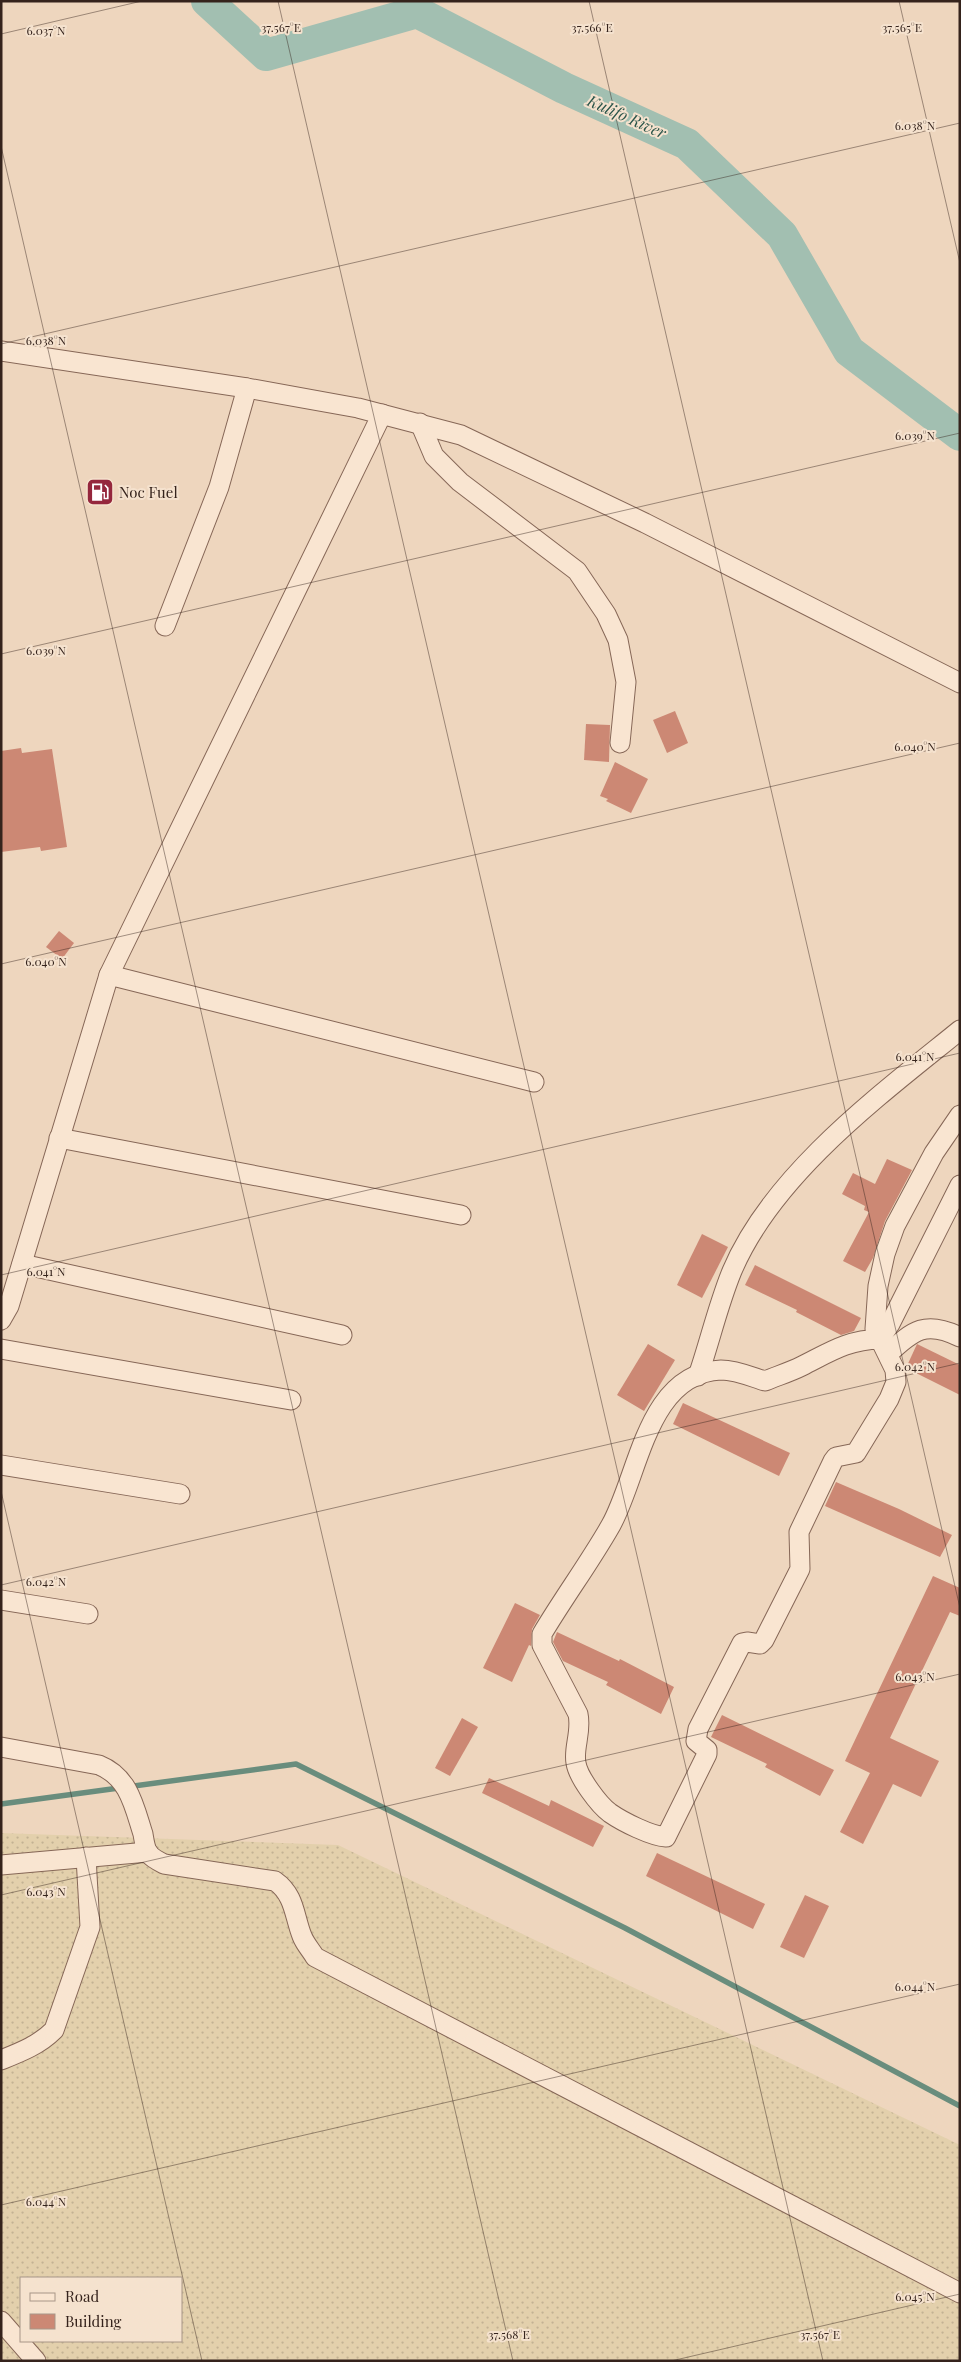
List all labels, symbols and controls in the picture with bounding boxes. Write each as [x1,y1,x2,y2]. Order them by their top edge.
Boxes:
text: 37.567°E [261,19,301,35]
text: 37.566°E [571,19,613,35]
text: 37.565°E [882,19,922,35]
text: 6.037°N [26,22,66,38]
water label: Kulifo River [584,89,671,143]
text: 6.038°N [895,117,936,133]
text: 6.038°N [26,332,67,348]
text: 6.039°N [895,427,936,443]
fuel station icon: Noc Fuel [85,477,115,507]
place label: Noc Fuel [119,482,178,502]
text: 6.039°N [26,642,67,658]
text: 6.040°N [894,738,936,754]
text: 6.040°N [25,953,67,969]
text: 6.041°N [895,1048,935,1064]
text: 6.041°N [26,1263,66,1279]
text: 6.042°N [895,1358,936,1374]
text: 6.042°N [26,1573,67,1589]
text: 6.043°N [895,1668,935,1684]
text: 6.043°N [26,1883,66,1899]
text: 6.044°N [895,1978,936,1994]
text: 6.044°N [26,2193,67,2209]
legend [20,2277,182,2342]
text: Road [65,2286,99,2306]
text: 6.045°N [895,2288,935,2304]
text: Building [65,2311,122,2331]
text: 37.568°E [488,2326,530,2342]
text: 37.567°E [800,2326,840,2342]

